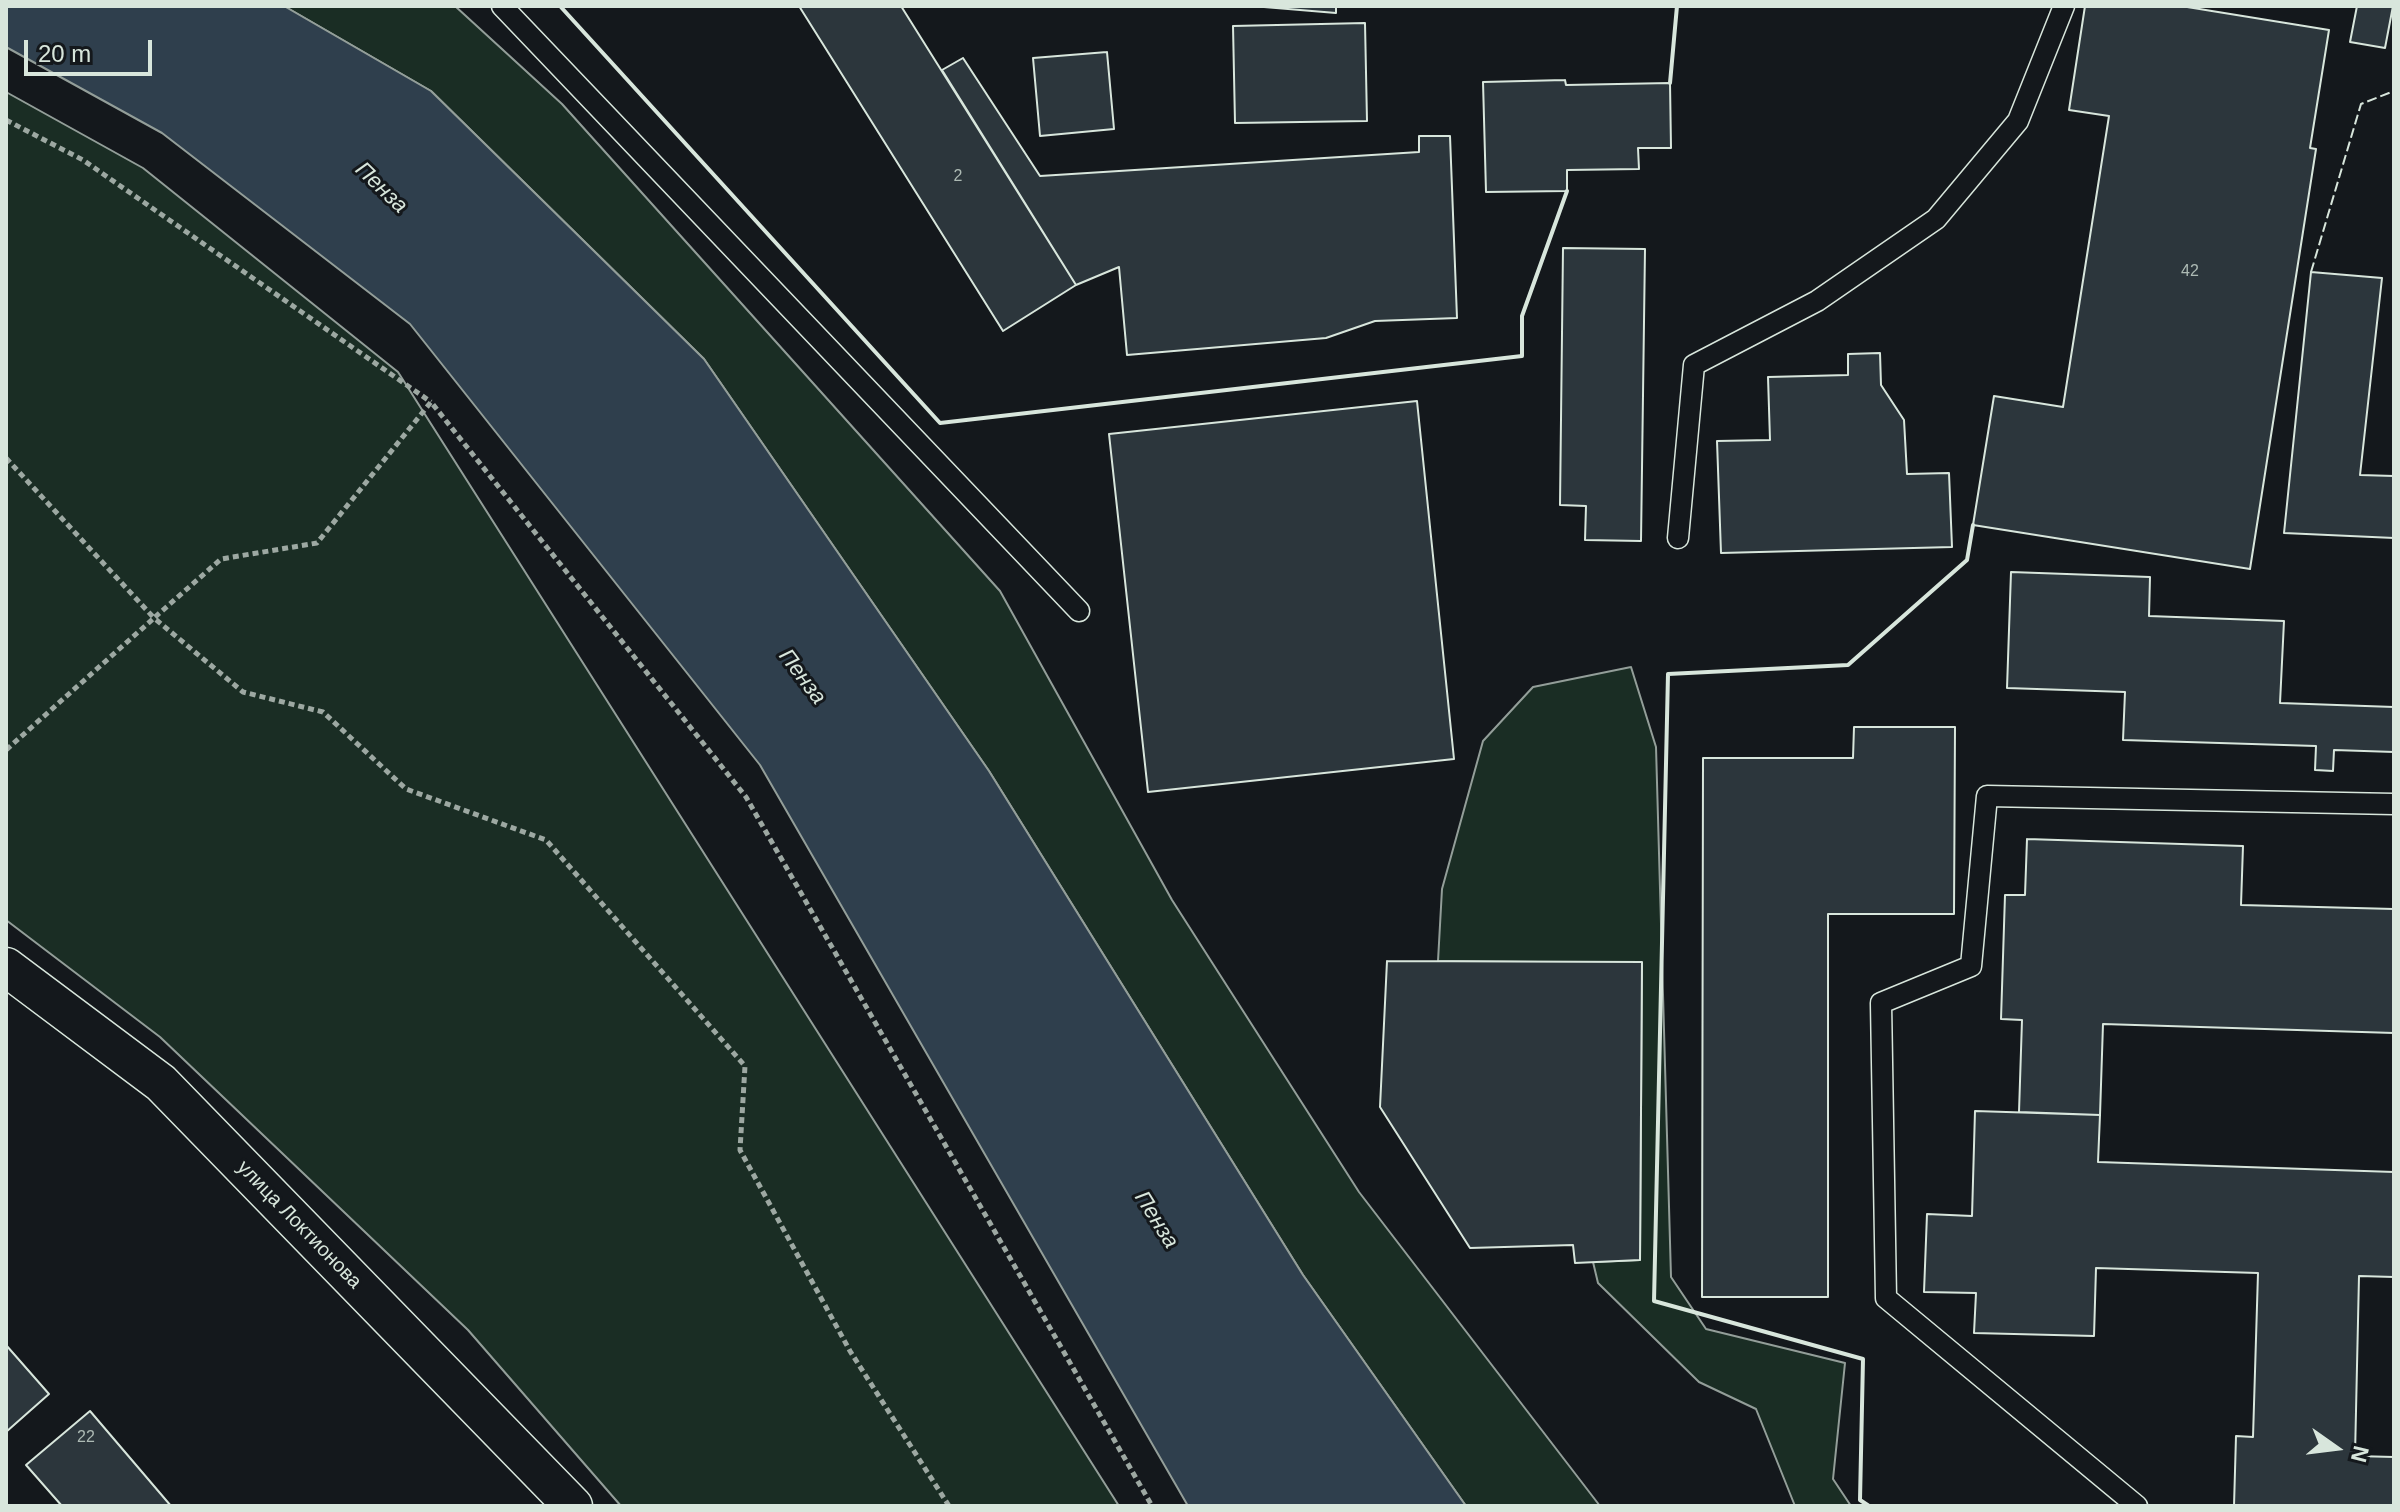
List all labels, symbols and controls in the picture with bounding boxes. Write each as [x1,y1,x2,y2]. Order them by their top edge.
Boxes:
scale bar [28,24,156,74]
text: 20 m [38,40,91,67]
water label: Пенза [349,157,413,219]
house number: 2 [954,167,962,187]
house number: 42 [2181,262,2199,282]
water label: Пенза [773,644,831,710]
street label: улица Локтионова [232,1156,366,1294]
water label: Пенза [1128,1187,1184,1253]
north arrow [2296,1408,2376,1488]
house number: 22 [77,1428,95,1448]
text: N [2346,1443,2374,1465]

